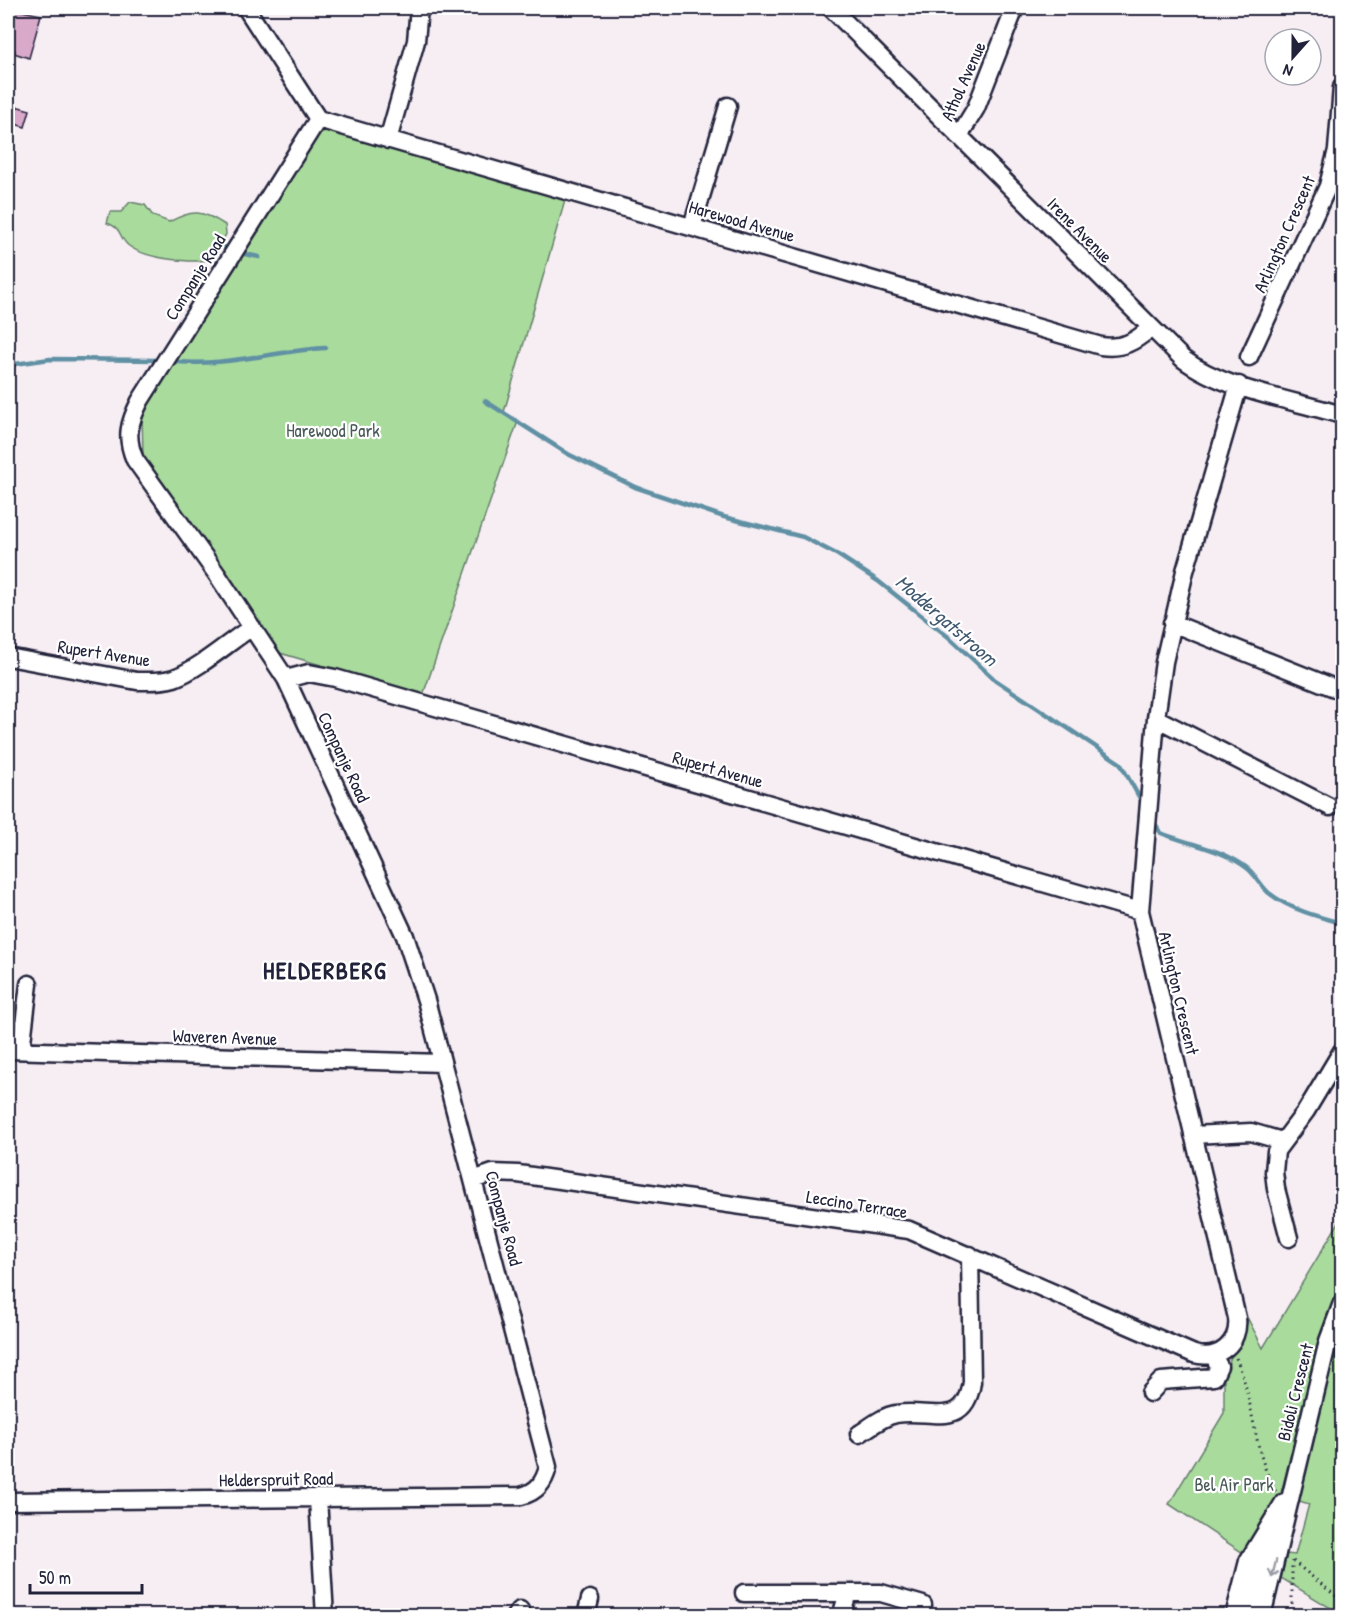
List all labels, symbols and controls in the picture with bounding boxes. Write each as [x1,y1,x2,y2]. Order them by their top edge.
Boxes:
north arrow [1263,27,1323,87]
street label: Athol Avenue [934,37,992,125]
text: N [1279,59,1296,83]
street label: Arlington Crescent [1247,171,1321,297]
street label: Irene Avenue [1042,192,1118,268]
street label: Harewood Avenue [686,194,798,248]
street label: Companje Road [159,229,231,325]
park label: Harewood Park [286,418,380,443]
water label: Moddergatstroom [890,568,1005,673]
street label: Rupert Avenue [56,633,152,673]
street label: Companje Road [312,708,376,806]
street label: Rupert Avenue [670,744,766,794]
street label: Arlington Crescent [1153,929,1206,1058]
district label: HELDERBERG [263,954,387,986]
street label: Waveren Avenue [172,1023,278,1051]
street label: Companje Road [479,1168,529,1268]
street label: Leccino Terrace [805,1184,909,1224]
street label: Bidoli Crescent [1271,1340,1319,1443]
street label: Helderspruit Road [219,1466,333,1492]
park label: Bel Air Park [1194,1472,1274,1497]
scale bar [30,1557,142,1595]
one-way arrow [1267,1559,1279,1578]
text: 50 m [39,1565,71,1590]

